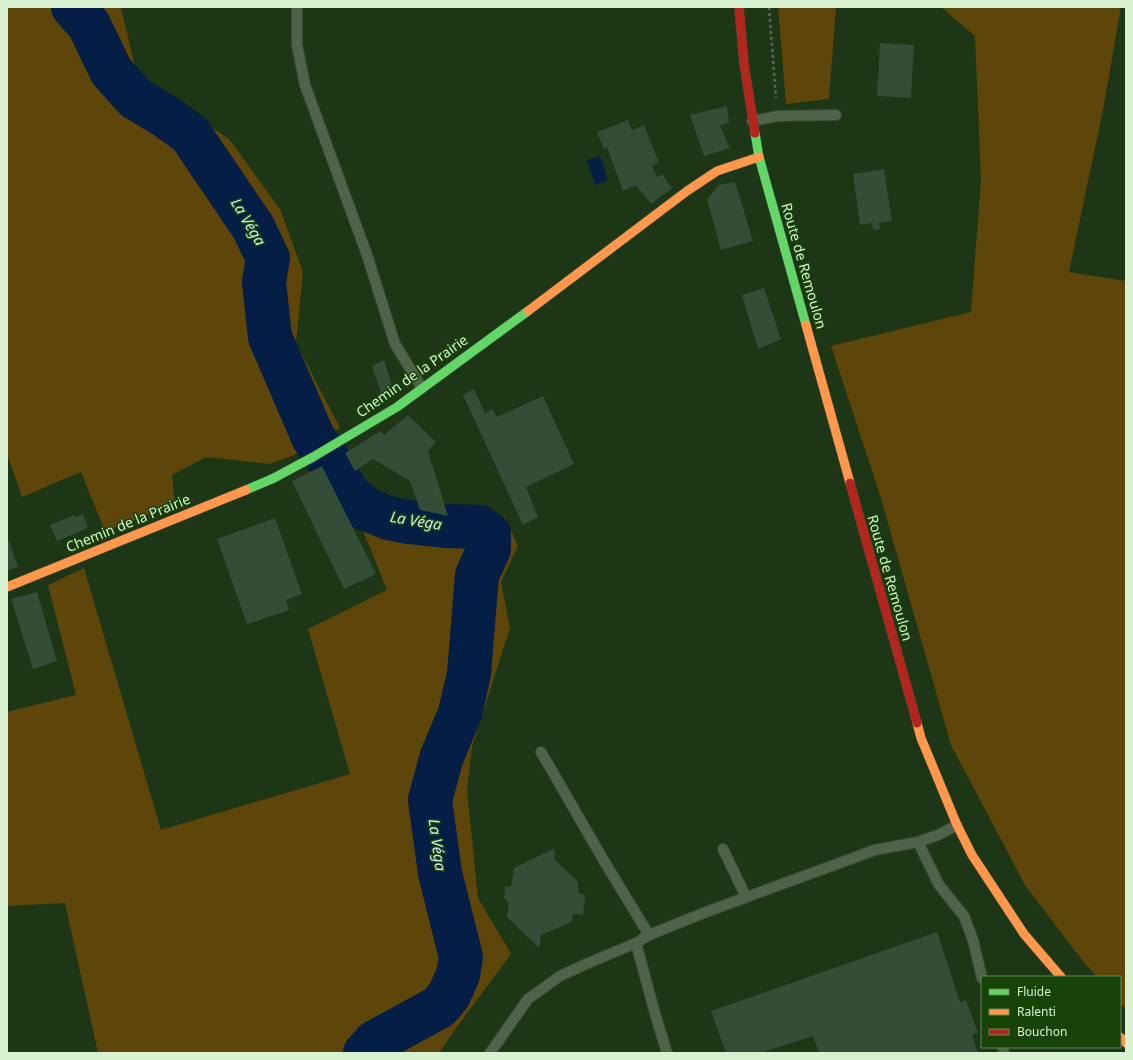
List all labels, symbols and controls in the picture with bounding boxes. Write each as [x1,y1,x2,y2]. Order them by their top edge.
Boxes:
water label: La Véga [227,194,271,249]
street label: Route de Remoulon [777,201,832,331]
street label: Chemin de la Prairie [352,330,471,421]
street label: Chemin de la Prairie [63,489,193,556]
water label: La Véga [389,506,444,534]
street label: Route de Remoulon [863,513,918,643]
water label: La Véga [424,818,452,873]
legend [981,976,1121,1048]
text: Fluide [1017,983,1051,1000]
text: Ralenti [1017,1003,1056,1020]
text: Bouchon [1017,1023,1067,1040]

